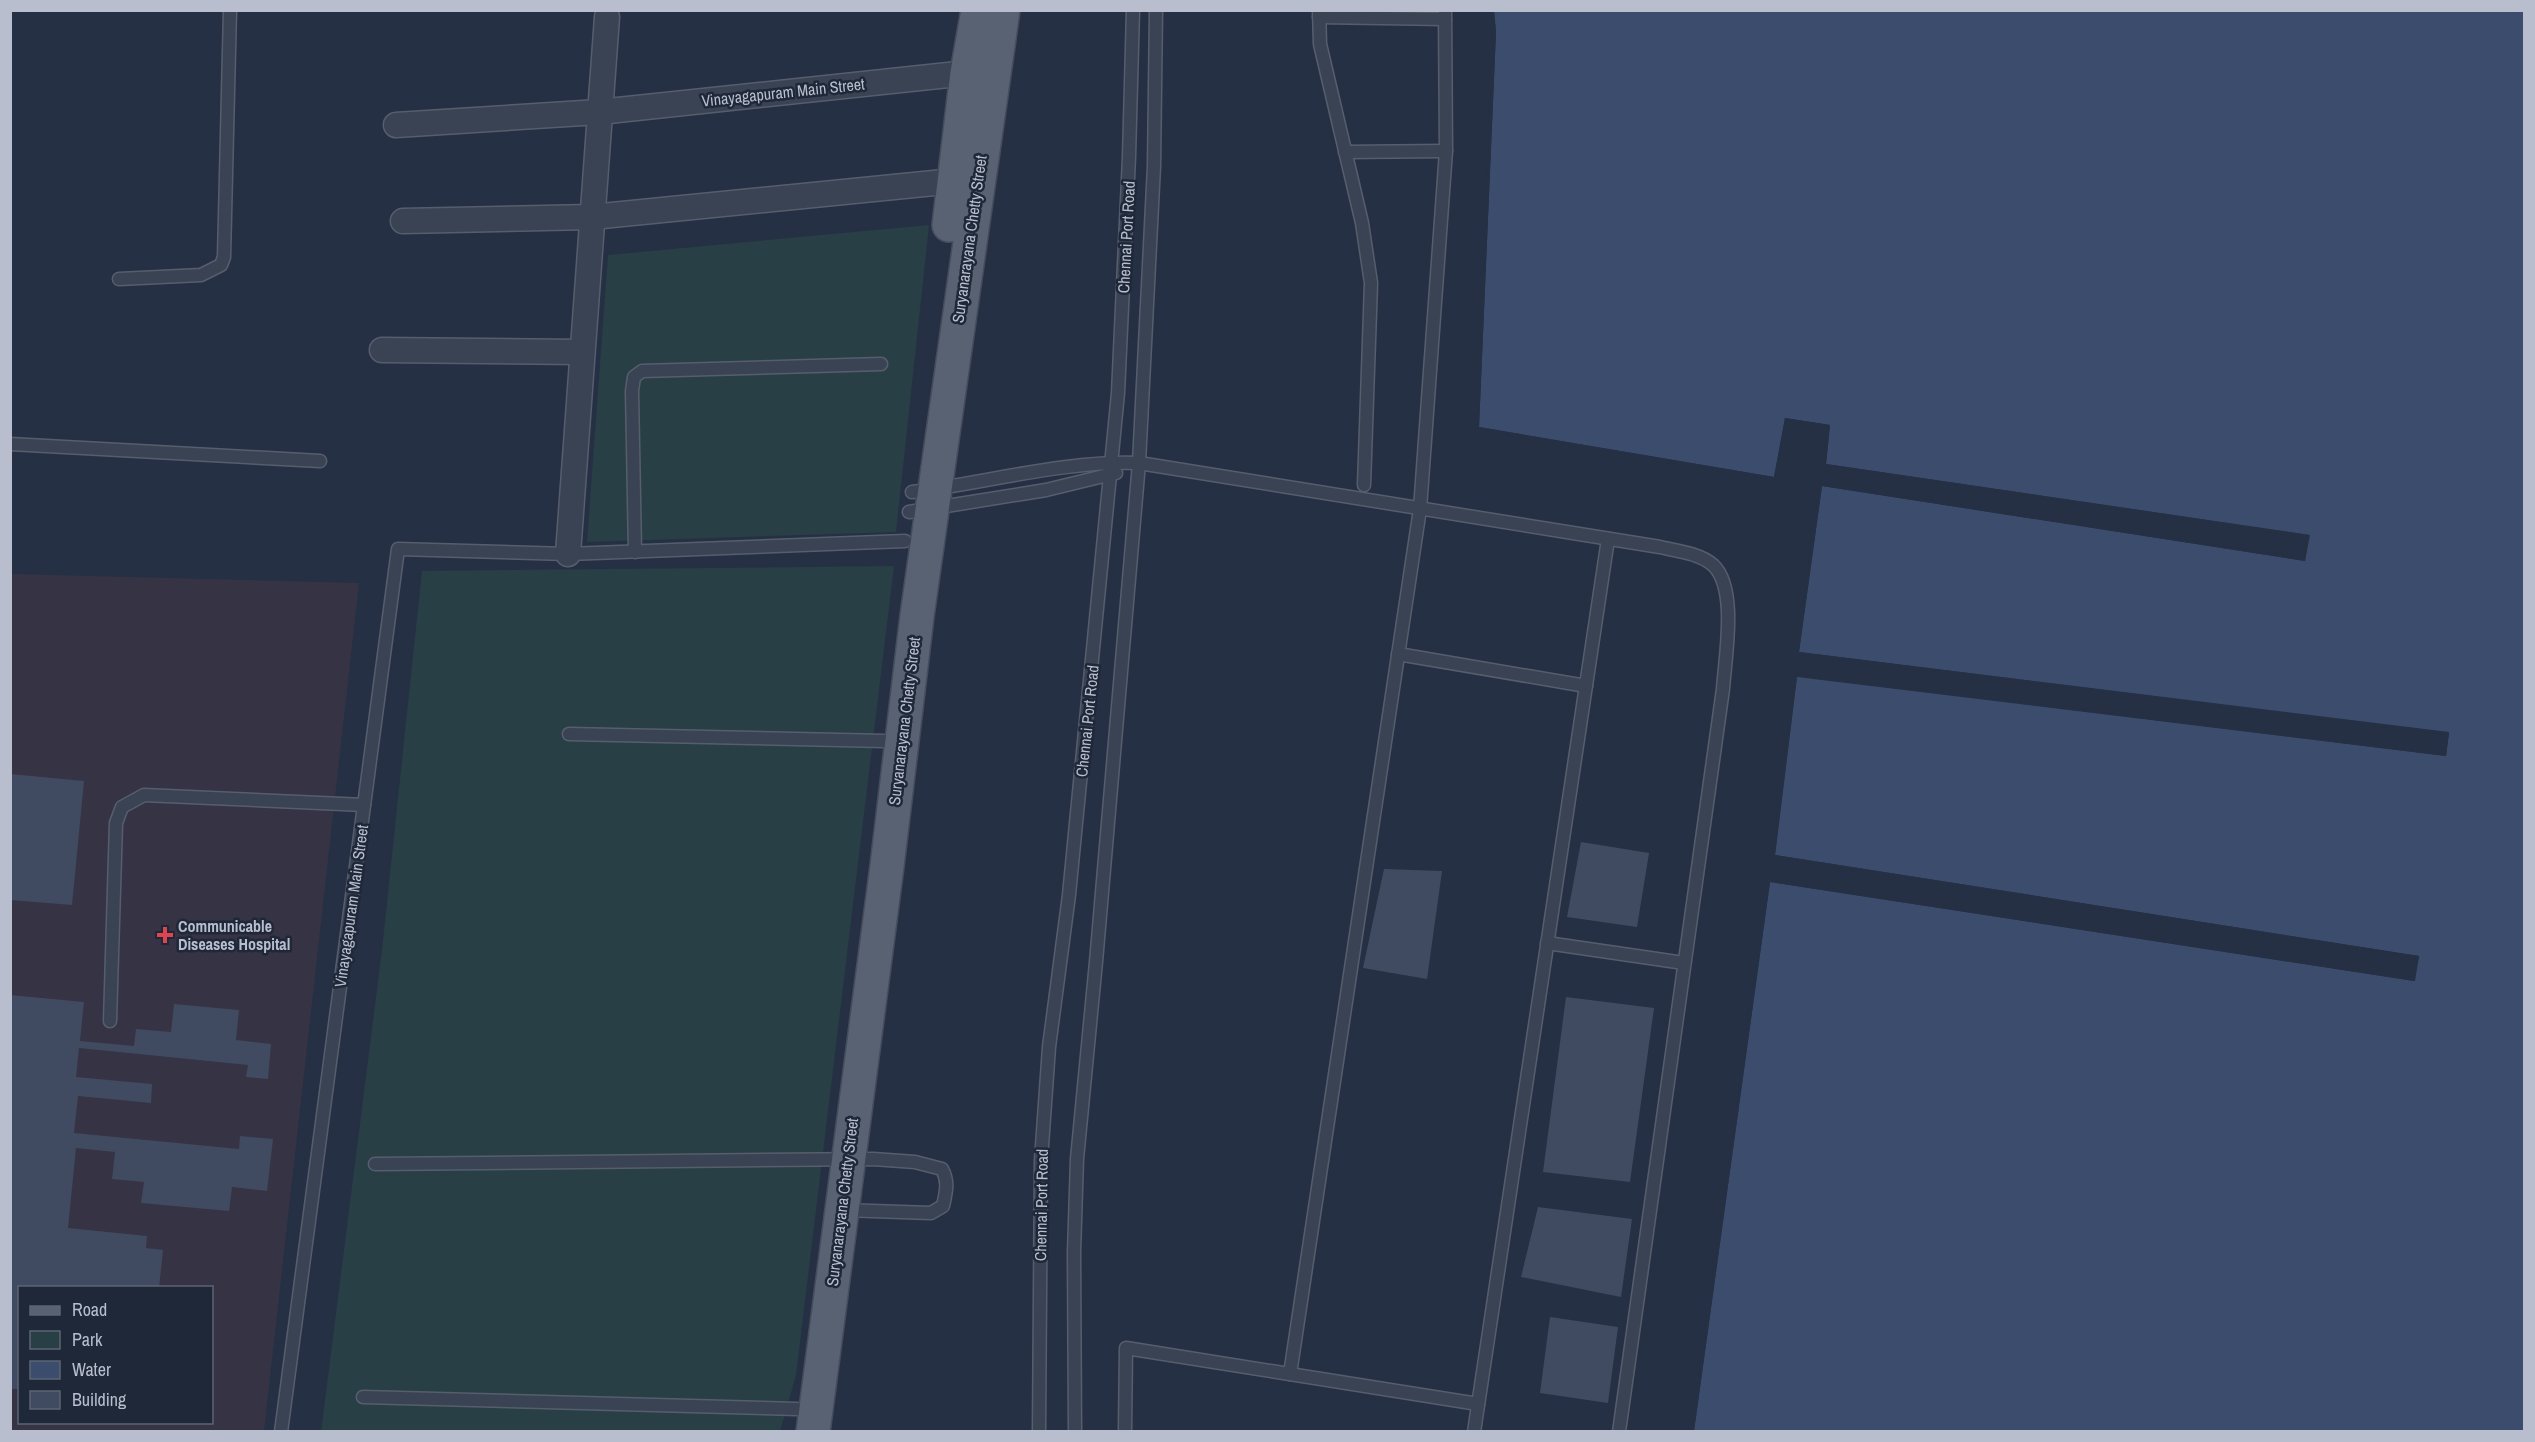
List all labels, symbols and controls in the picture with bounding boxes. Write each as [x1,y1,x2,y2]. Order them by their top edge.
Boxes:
street label: Vinayagapuram Main Street [700,72,866,112]
street label: Suryanarayana Chetty Street [946,153,992,324]
street label: Chennai Port Road [1112,180,1140,294]
street label: Suryanarayana Chetty Street [883,635,925,806]
street label: Chennai Port Road [1070,664,1104,778]
street label: Vinayagapuram Main Street [329,823,373,989]
place label: Communicable Diseases Hospital [178,915,290,955]
marker: Communicable Diseases Hospital [156,926,174,944]
street label: Suryanarayana Chetty Street [821,1116,863,1287]
street label: Chennai Port Road [1029,1149,1053,1261]
legend [18,1286,213,1424]
text: Road [72,1297,107,1322]
text: Park [72,1327,103,1352]
text: Water [72,1357,111,1382]
text: Building [72,1387,127,1412]

